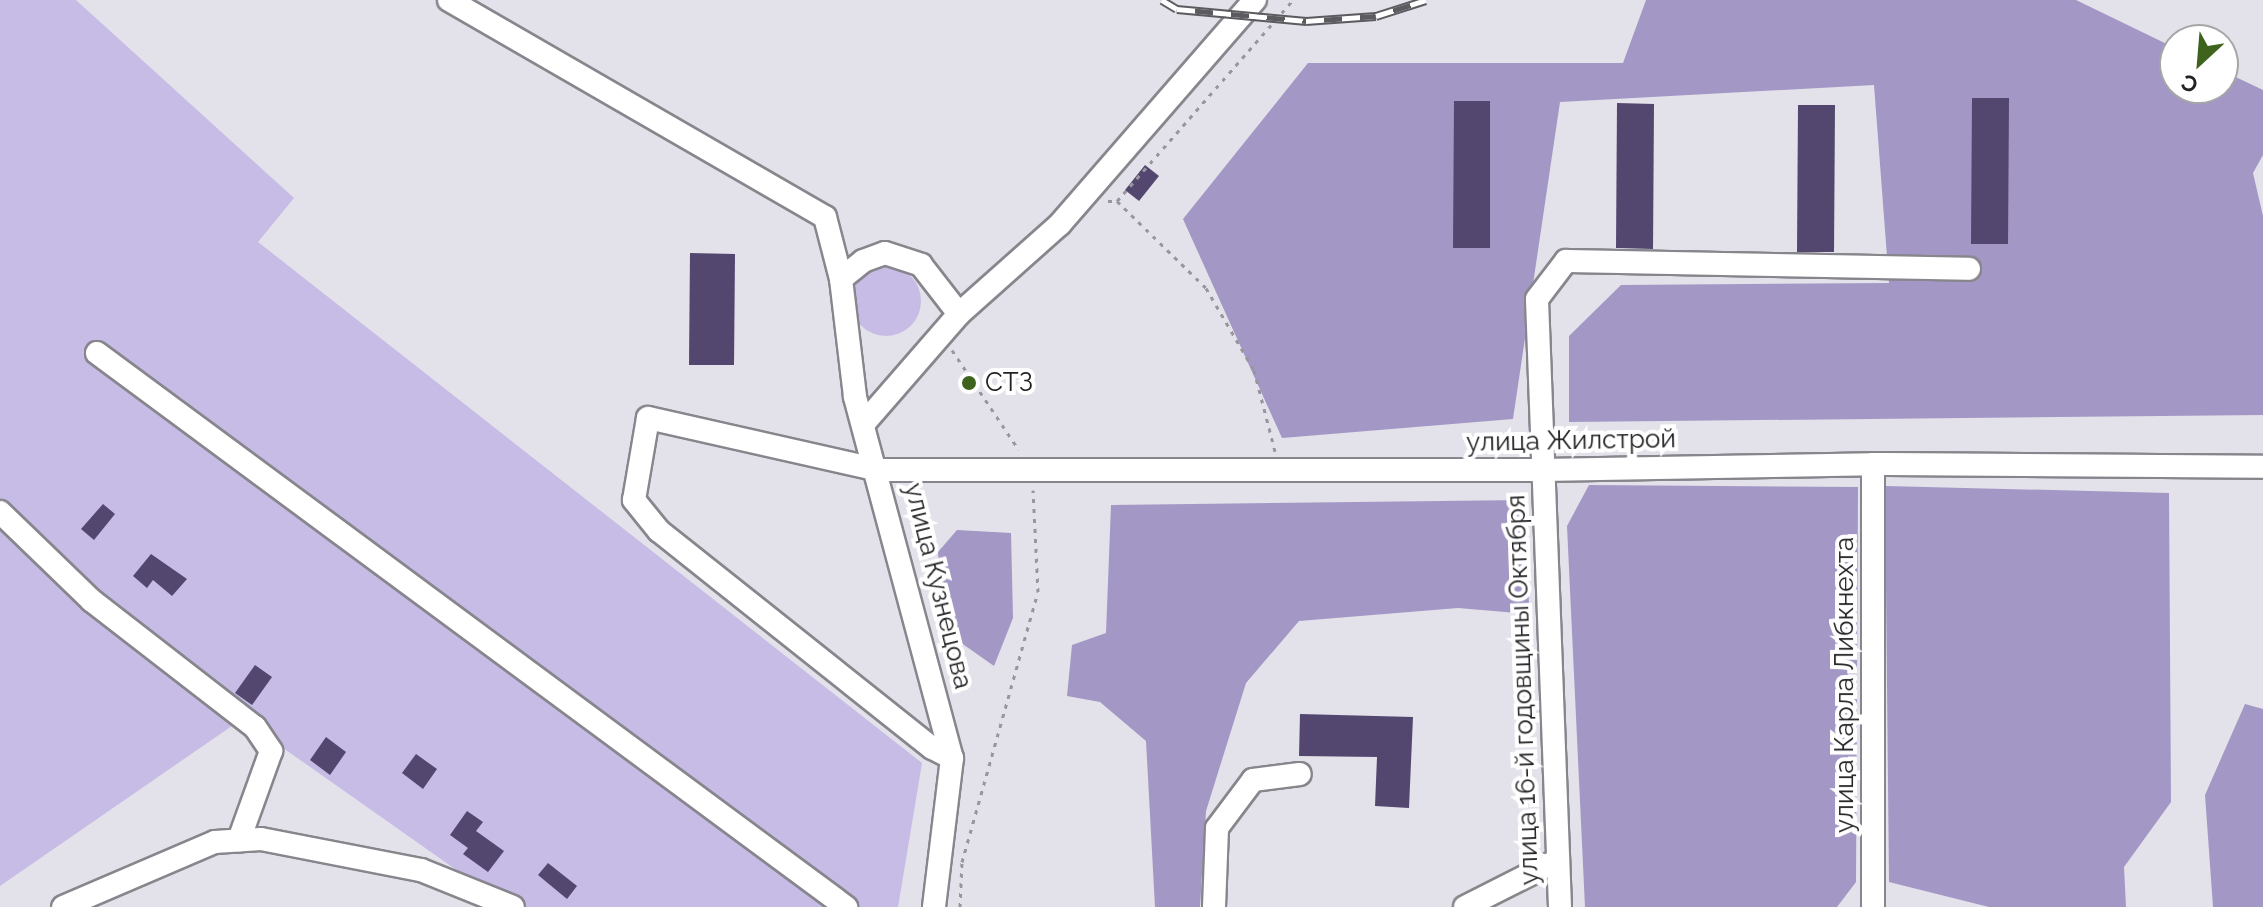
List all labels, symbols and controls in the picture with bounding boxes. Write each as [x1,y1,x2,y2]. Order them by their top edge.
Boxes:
north arrow [2159,24,2239,104]
text: С [2177,69,2202,99]
place label: СТЗ [985,367,1033,399]
marker: СТЗ [960,374,978,392]
street label: улица Жилстрой [1466,424,1676,458]
street label: улица Кузнецова [897,480,979,692]
street label: улица 16-й годовщины Октября [1501,494,1545,886]
street label: улица Карла Либкнехта [1829,537,1861,833]

